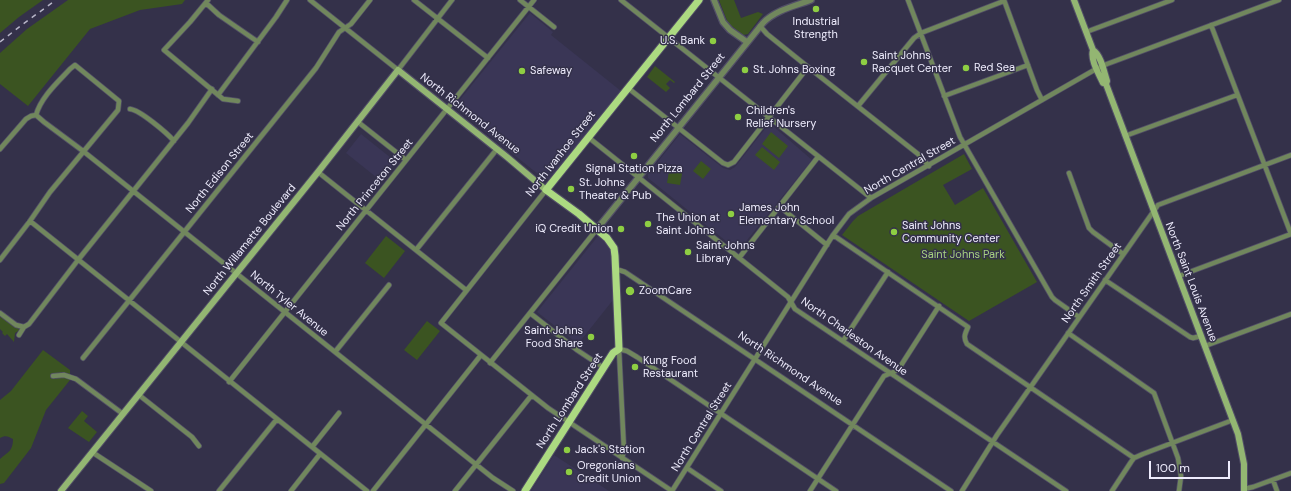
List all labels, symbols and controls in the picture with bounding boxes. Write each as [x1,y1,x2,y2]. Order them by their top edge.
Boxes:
marker: Industrial Strength [811,4,821,14]
place label: Industrial Strength [793,15,839,41]
place label: U.S. Bank [660,34,705,48]
marker: U.S. Bank [708,36,718,46]
place label: Saint Johns Racquet Center [872,49,952,75]
street label: North Lombard Street [648,51,728,145]
marker: Saint Johns Racquet Center [859,57,869,67]
place label: Red Sea [974,61,1015,75]
place label: St. Johns Boxing [753,63,835,77]
marker: Red Sea [961,63,971,73]
place label: Safeway [530,64,572,78]
marker: St. Johns Boxing [740,65,750,75]
marker: Safeway [517,66,527,76]
street label: North Richmond Avenue [417,71,523,157]
place label: Children's Relief Nursery [746,104,816,130]
street label: North Ivanhoe Street [523,108,599,200]
marker: Children's Relief Nursery [733,112,743,122]
street label: North Edison Street [183,130,257,216]
street label: North Central Street [862,135,958,197]
street label: North Princeton Street [334,136,416,234]
marker: Signal Station Pizza [629,151,639,161]
place label: Signal Station Pizza [585,162,683,176]
place label: St. Johns Theater & Pub [579,176,652,202]
street label: North Willamette Boulevard [201,182,299,298]
marker: St. Johns Theater & Pub [566,184,576,194]
place label: James John Elementary School [739,201,834,227]
marker: James John Elementary School [726,209,736,219]
place label: The Union at Saint Johns [656,211,720,237]
marker: The Union at Saint Johns [643,219,653,229]
place label: Saint Johns Community Center [902,219,1000,245]
street label: North Saint Louis Avenue [1162,220,1220,344]
place label: iQ Credit Union [535,222,613,236]
marker: iQ Credit Union [616,224,626,234]
marker: Saint Johns Community Center [889,227,899,237]
place label: Saint Johns Library [696,239,755,265]
street label: North Smith Street [1059,240,1125,326]
marker: Saint Johns Library [683,247,693,257]
park label: Saint Johns Park [921,248,1005,262]
street label: North Tyler Avenue [247,268,331,340]
place label: ZoomCare [639,284,692,298]
marker: ZoomCare [624,285,636,297]
street label: North Charleston Avenue [798,295,910,379]
place label: Saint Johns Food Share [524,324,583,350]
street label: North Richmond Avenue [735,329,845,409]
marker: Saint Johns Food Share [586,332,596,342]
street label: North Lombard Street [534,351,606,451]
place label: Kung Food Restaurant [643,354,698,380]
marker: Kung Food Restaurant [630,362,640,372]
street label: North Central Street [669,380,735,474]
place label: Jack's Station [575,443,645,457]
marker: Jack's Station [562,445,572,455]
scale bar [1151,453,1232,479]
place label: Oregonians Credit Union [577,459,641,485]
text: 100 m [1156,460,1190,476]
marker: Oregonians Credit Union [564,467,574,477]

